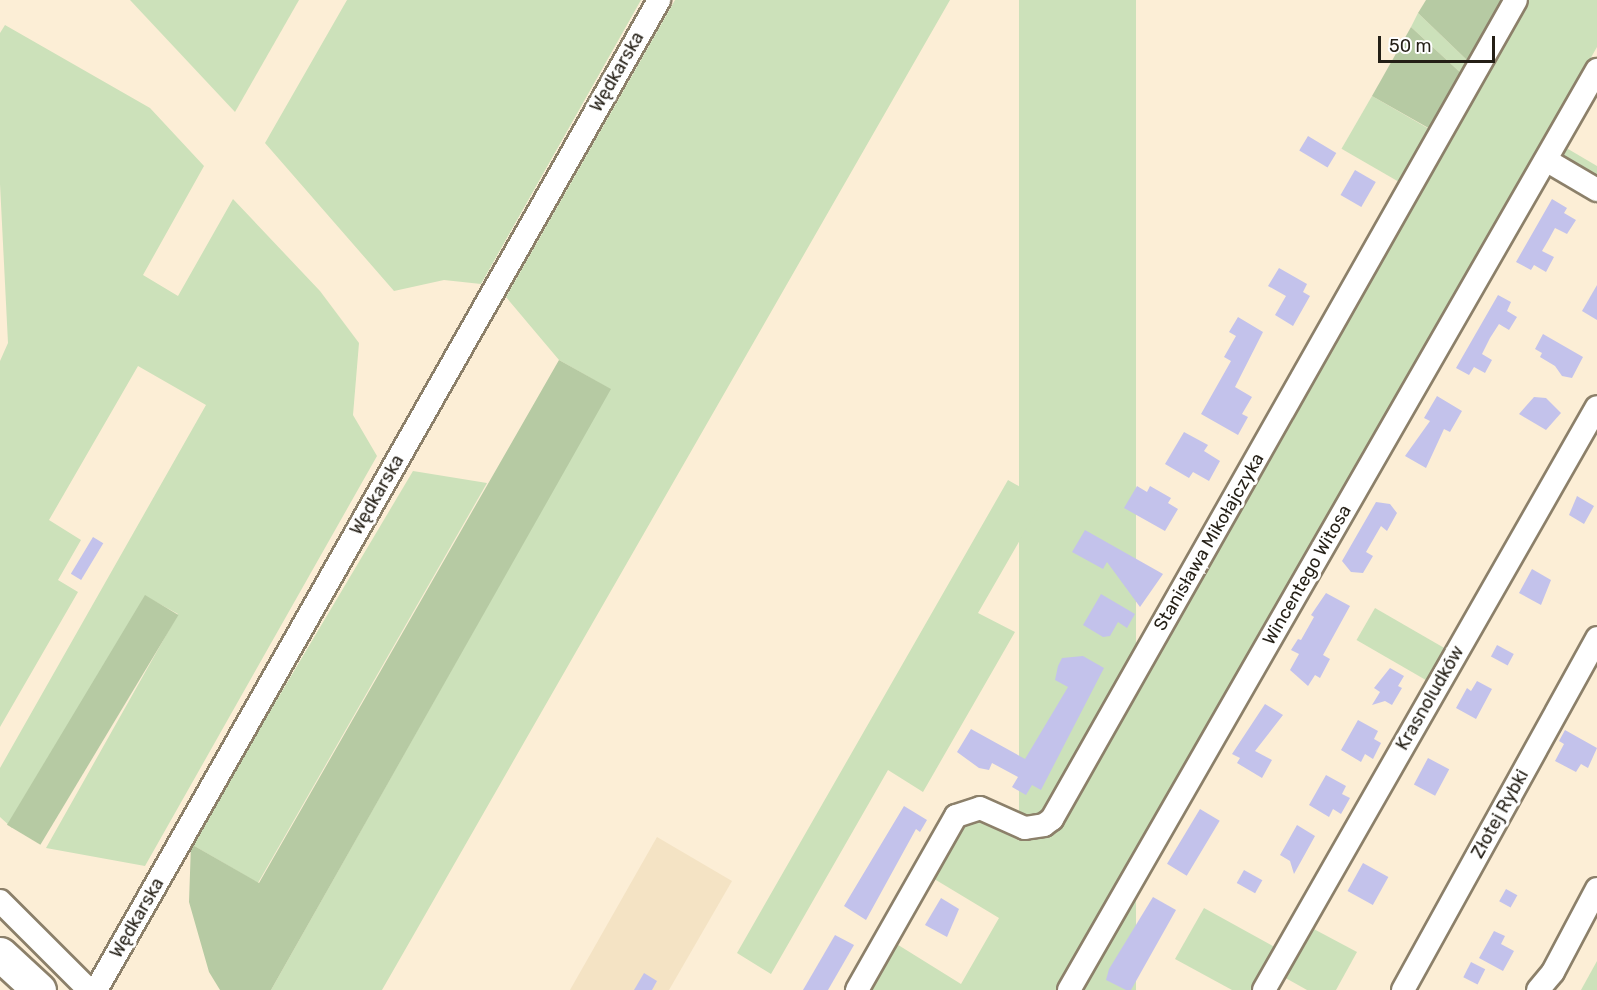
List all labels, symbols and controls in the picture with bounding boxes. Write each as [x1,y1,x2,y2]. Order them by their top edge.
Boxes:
scale bar [1381,24,1498,62]
street label: Wędkarska [585,28,649,116]
text: 50 m [1389,35,1432,57]
street label: Stanisława Mikołajczyka [1149,449,1269,635]
street label: Wędkarska [345,451,409,539]
street label: Wincentego Witosa [1258,501,1356,649]
street label: Krasnoludków [1391,642,1469,754]
street label: Złotej Rybki [1467,766,1533,862]
street label: Wędkarska [105,874,169,962]

